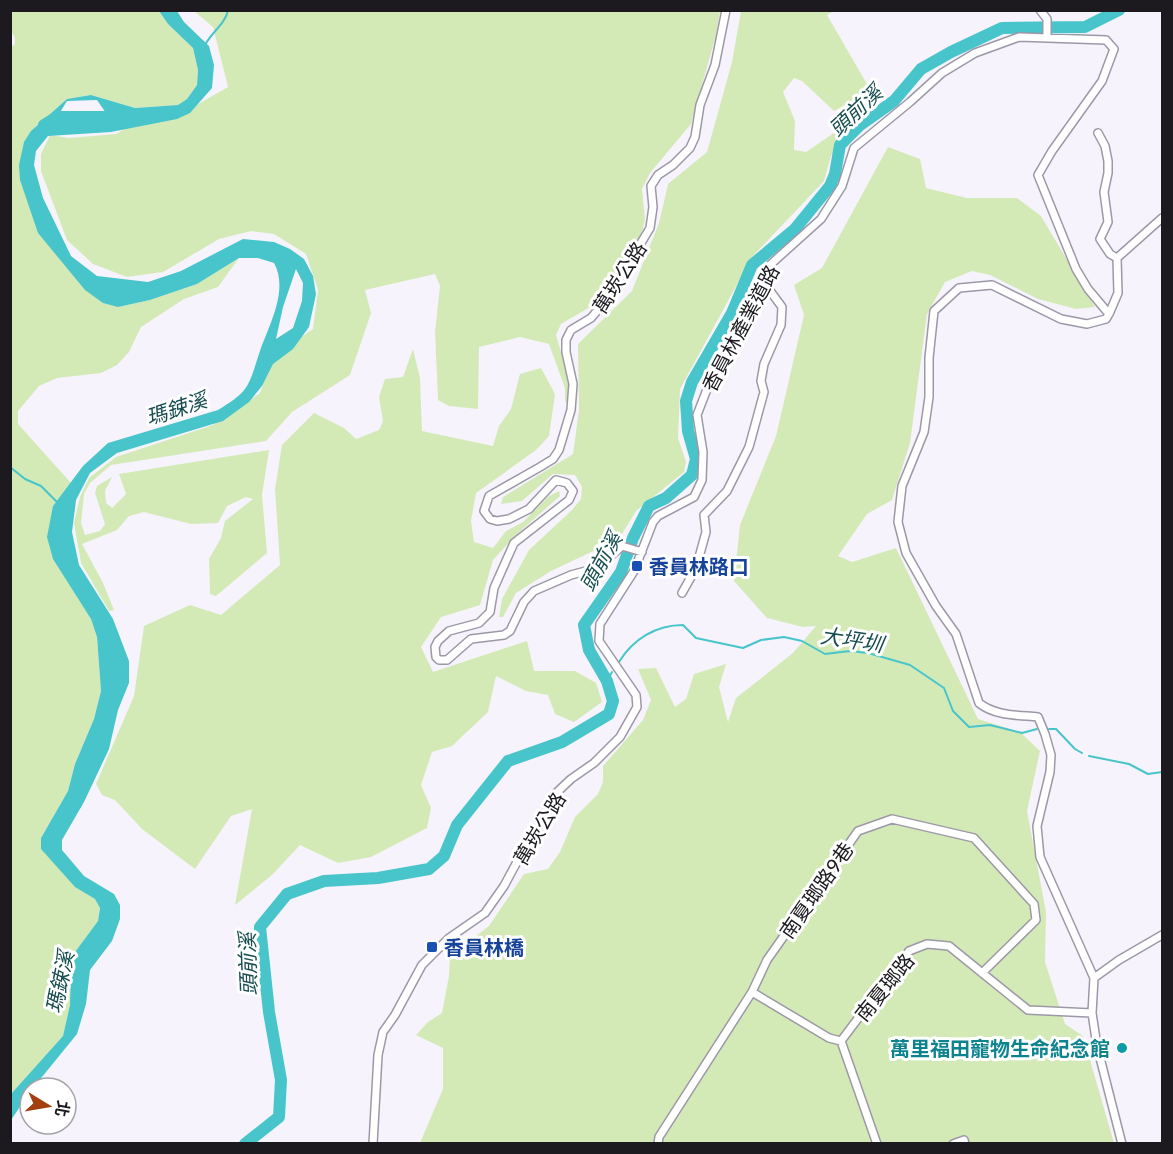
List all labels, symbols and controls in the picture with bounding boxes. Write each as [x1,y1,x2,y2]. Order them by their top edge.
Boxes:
water label: 頭前溪 [823,77,889,141]
street label: 萬崁公路 [587,237,651,317]
street label: 香員林產業道路 [697,261,783,395]
water label: 瑪鋉溪 [142,385,213,430]
water label: 頭前溪 [574,525,628,595]
place label: 香員林路口 [649,554,749,578]
marker: 香員林路口 [630,559,644,573]
water label: 大坪圳 [819,622,888,657]
street label: 萬崁公路 [508,788,570,868]
street label: 南夏瑯路9巷 [774,837,858,943]
water label: 頭前溪 [233,929,261,996]
place label: 香員林橋 [444,935,524,959]
marker: 香員林橋 [425,940,439,954]
water label: 瑪鋉溪 [40,946,78,1015]
street label: 南夏瑯路 [850,948,918,1026]
place label: 萬里福田寵物生命紀念館 [890,1036,1110,1060]
marker: 萬里福田寵物生命紀念館 [1115,1041,1129,1055]
north arrow [18,1076,78,1136]
text: 北 [52,1099,74,1119]

